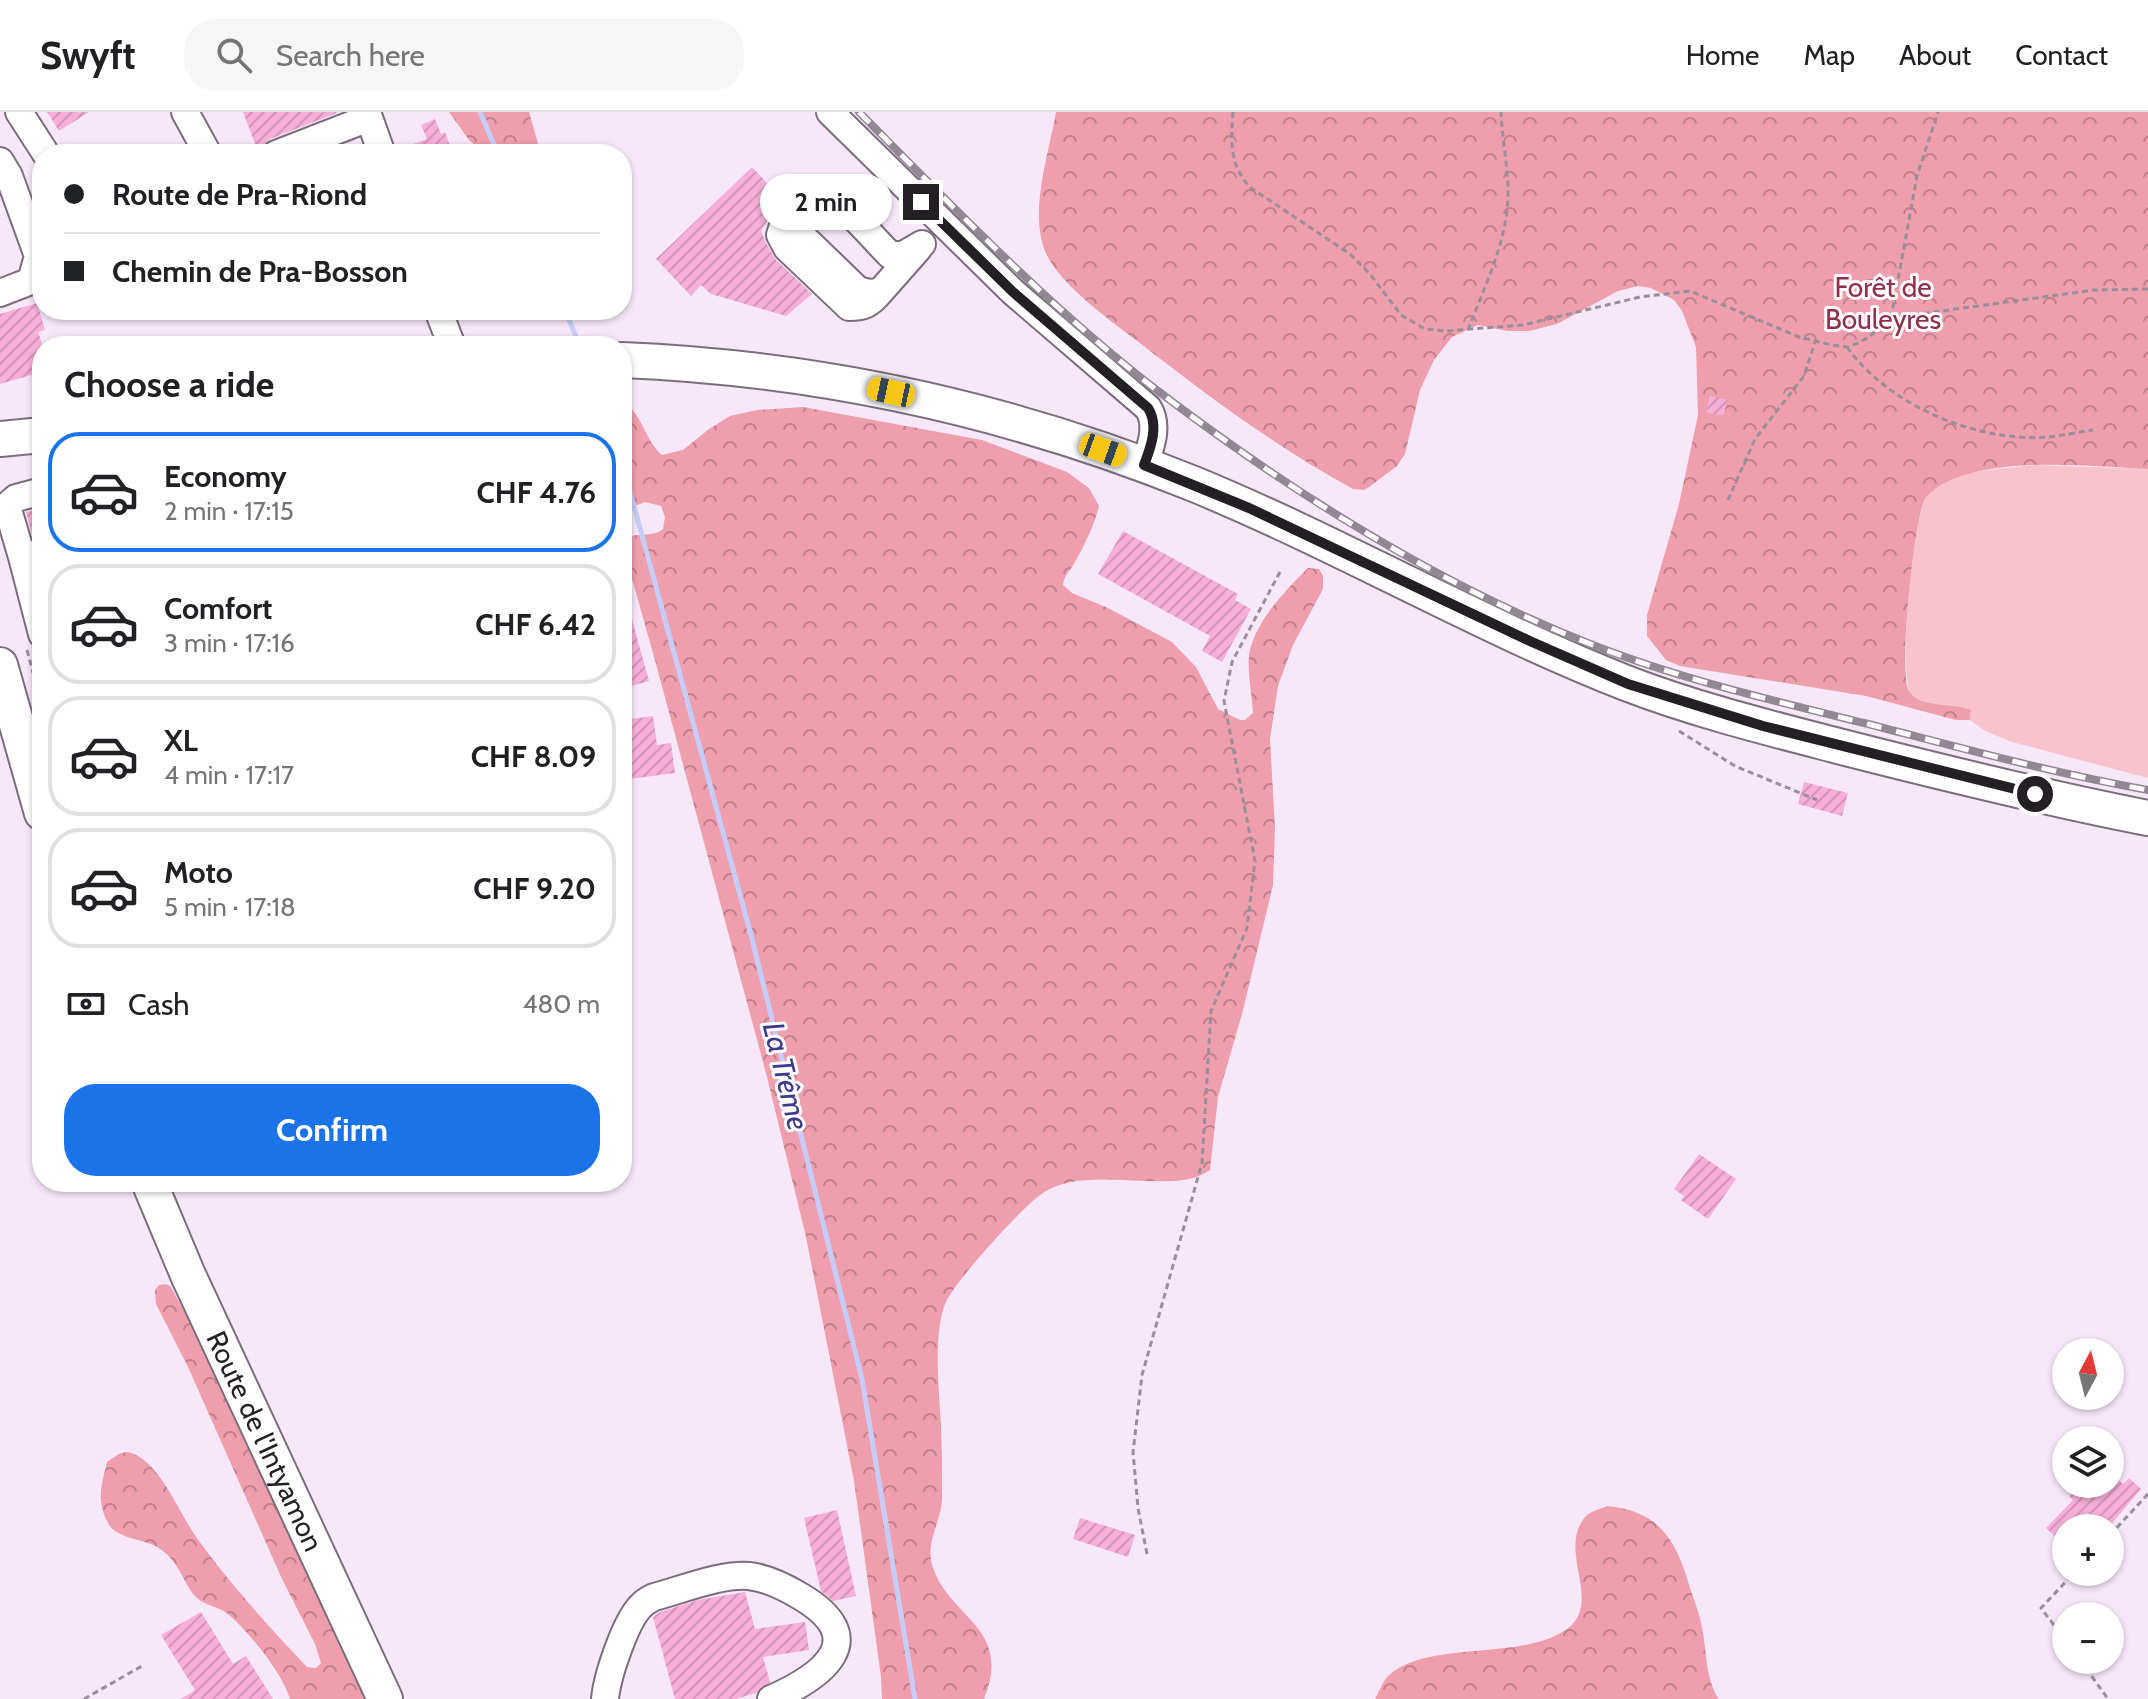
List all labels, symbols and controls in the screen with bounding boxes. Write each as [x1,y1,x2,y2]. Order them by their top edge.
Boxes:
search box [184,19,744,91]
text: Swyft [40,32,136,79]
icon: search [212,33,256,77]
text: Search here [276,37,425,74]
text: Home [1686,38,1759,72]
text: Map [1803,38,1855,72]
text: About [1899,38,1971,72]
text: Contact [2015,38,2108,72]
callout: 2 min [761,174,893,230]
text: Route de Pra-Riond [112,176,367,213]
route end [903,184,939,220]
text: 2 min [795,186,857,218]
text: Chemin de Pra-Bosson [112,253,408,290]
park label: Forêt de Bouleyres [1825,270,1941,336]
text: Choose a ride [64,362,274,406]
car [865,375,917,409]
car [1076,431,1130,469]
icon: car [68,456,140,528]
text: Economy [164,458,287,495]
text: CHF 4.76 [477,474,596,511]
text: 2 min · 17:15 [164,495,294,527]
icon: car [68,588,140,660]
text: Comfort [164,590,272,627]
text: CHF 6.42 [475,606,596,643]
text: 3 min · 17:16 [164,627,295,659]
icon: car [68,720,140,792]
text: XL [164,722,198,759]
text: CHF 8.09 [471,738,596,775]
text: 4 min · 17:17 [164,759,294,791]
route start [2017,776,2053,812]
icon: car [68,852,140,924]
text: Moto [164,854,233,891]
text: CHF 9.20 [473,870,596,907]
text: 5 min · 17:18 [164,891,296,923]
icon: cash [64,982,108,1026]
text: Cash [128,986,190,1023]
text: 480 m [522,988,600,1020]
water label: La Trême [755,1018,817,1134]
button: Confirm [64,1084,600,1176]
street label: Route de l'Intyamon [199,1326,331,1556]
north arrow [2052,1338,2124,1410]
map controls [2052,1338,2124,1674]
button: layers [2052,1426,2124,1498]
button: + [2052,1514,2124,1586]
button: − [2052,1602,2124,1674]

